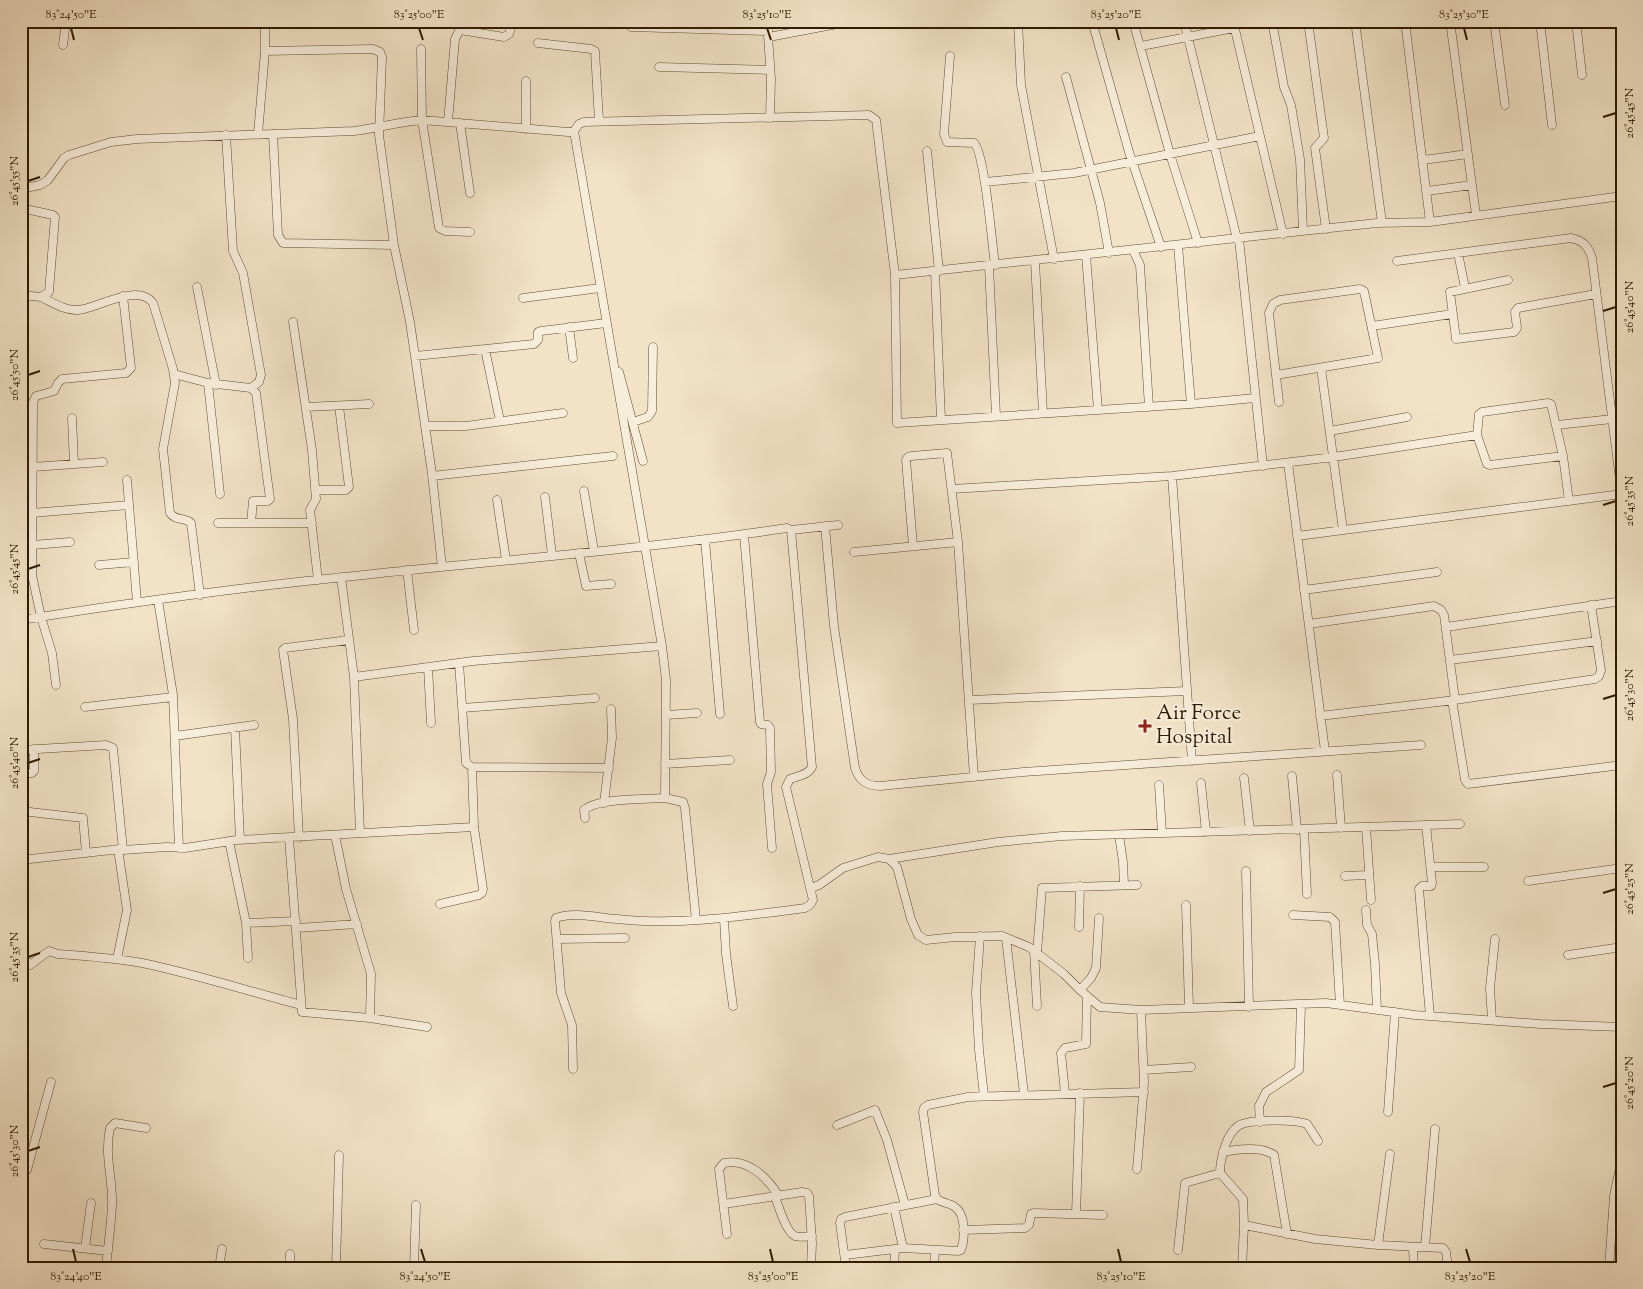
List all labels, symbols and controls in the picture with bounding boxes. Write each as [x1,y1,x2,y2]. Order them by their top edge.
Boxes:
text: 83°24'50"E [46,6,97,24]
text: 83°25'00"E [394,6,445,24]
text: 83°25'10"E [743,6,792,24]
text: 83°25'20"E [1091,6,1142,24]
text: 83°25'30"E [1439,6,1490,24]
text: 26°45'45"N [1621,87,1639,138]
text: 26°45'55"N [6,155,24,206]
text: 26°45'40"N [1621,280,1639,333]
text: 26°45'50"N [6,349,24,401]
text: 26°45'35"N [1621,475,1639,526]
text: 26°45'45"N [6,543,24,594]
text: 26°45'30"N [1621,668,1639,721]
place label: Air Force Hospital [1156,699,1241,753]
marker: Air Force Hospital [1138,719,1152,733]
text: 26°45'40"N [6,736,24,789]
text: 26°45'25"N [1621,863,1639,915]
text: 26°45'35"N [6,931,24,982]
text: 26°45'20"N [1621,1056,1639,1110]
text: 26°45'30"N [6,1124,24,1177]
text: 83°24'40"E [50,1268,103,1286]
text: 83°24'50"E [400,1268,451,1286]
text: 83°25'00"E [748,1268,799,1286]
text: 83°25'10"E [1097,1268,1146,1286]
text: 83°25'20"E [1445,1268,1496,1286]

